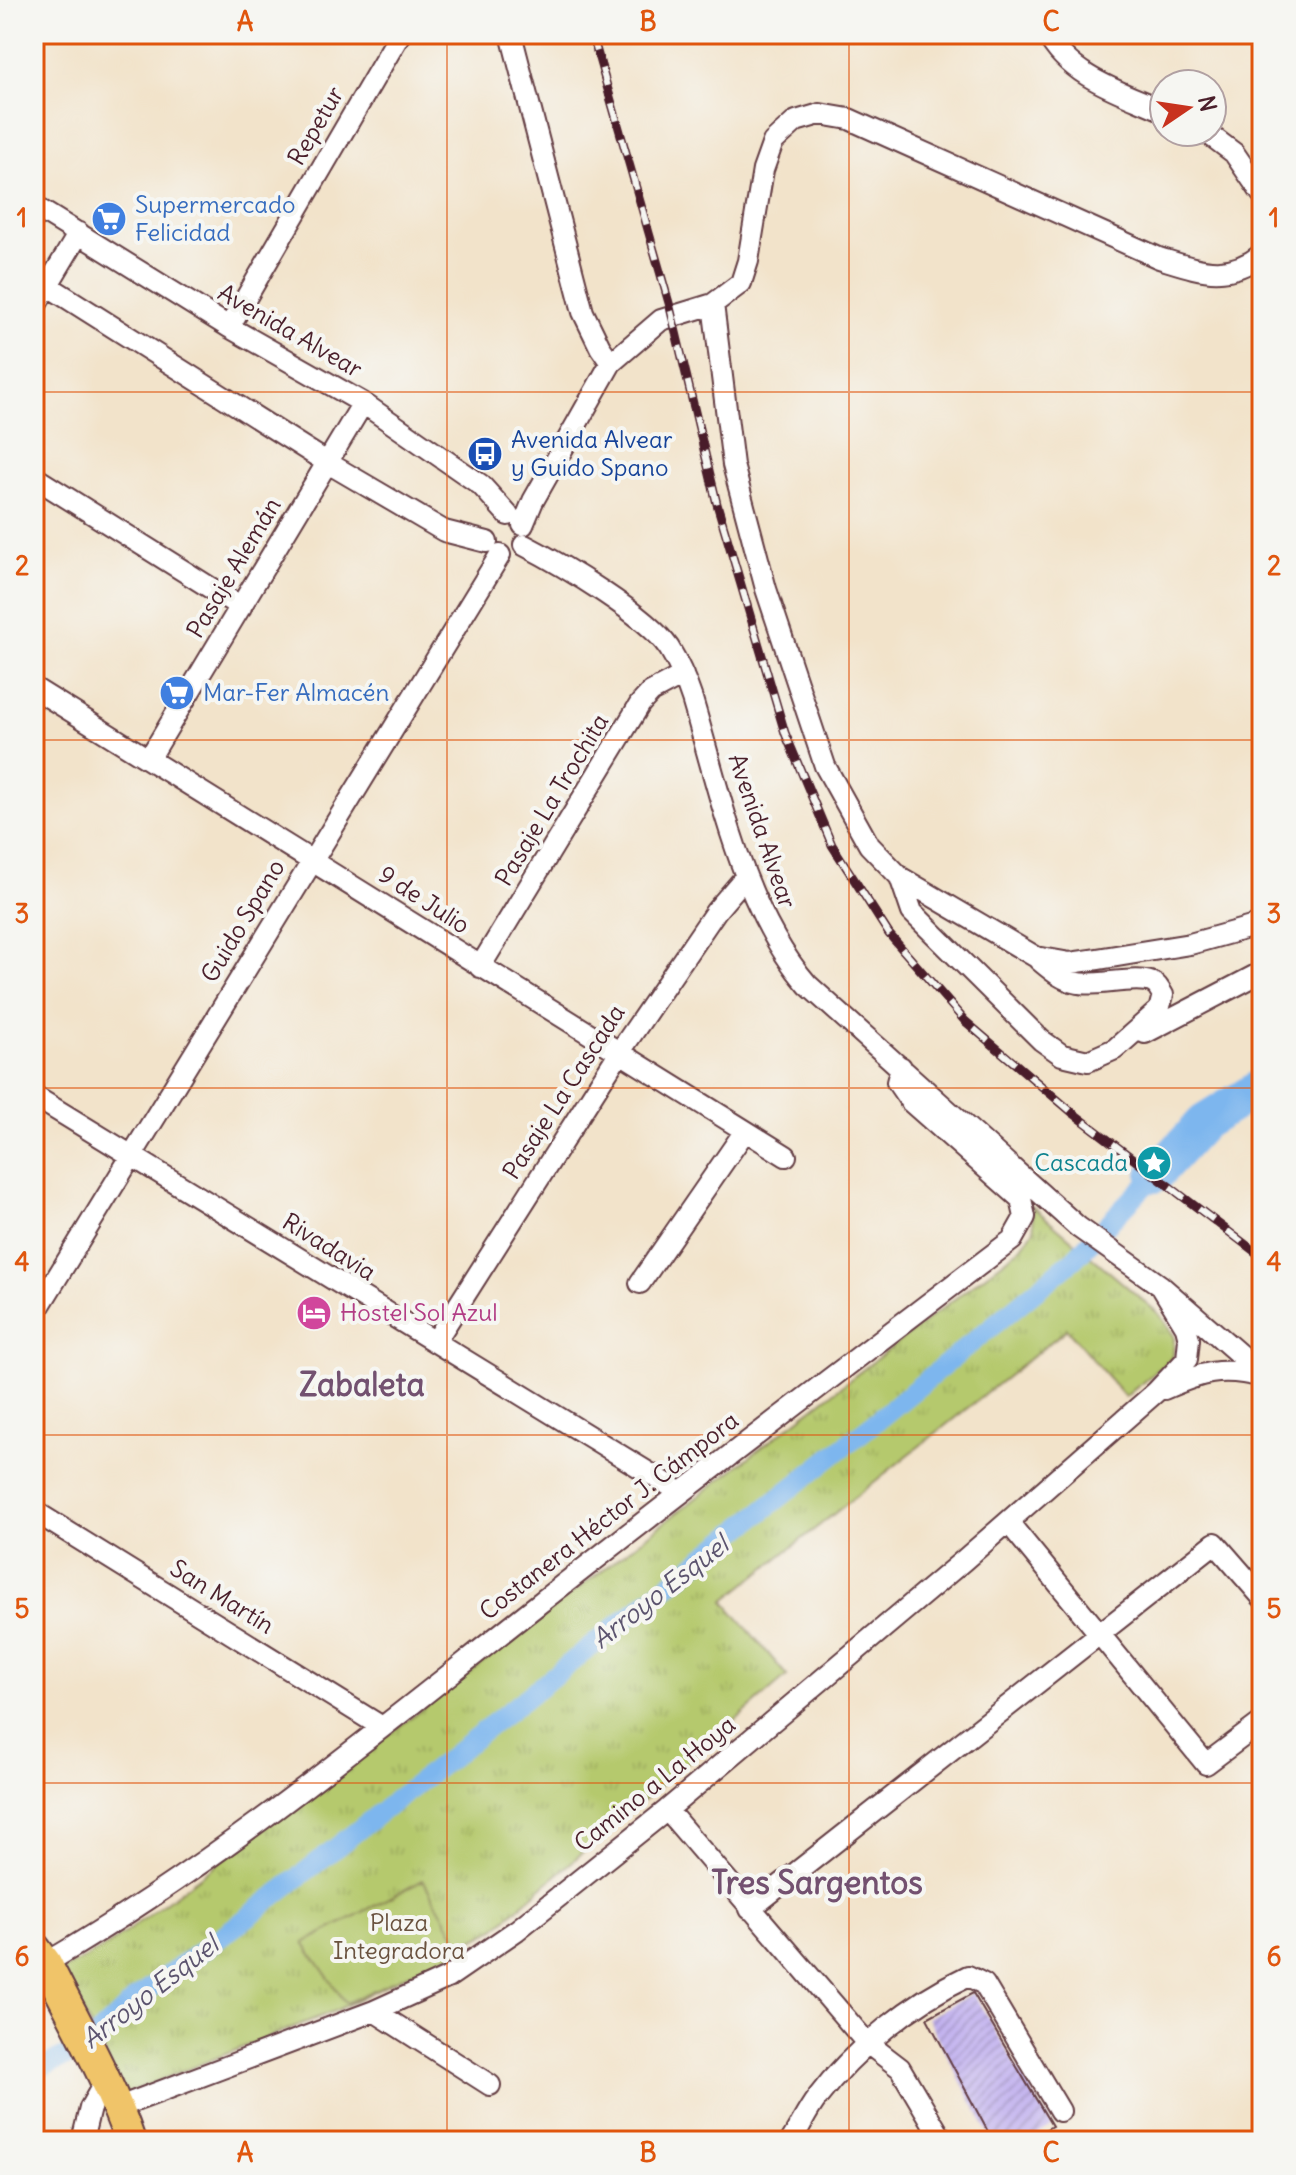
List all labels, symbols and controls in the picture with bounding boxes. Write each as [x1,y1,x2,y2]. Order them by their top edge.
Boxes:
text: A [237,5,254,38]
text: B [639,5,657,38]
text: C [1042,5,1060,38]
north arrow [1148,68,1228,148]
street label: Repetur [281,80,350,170]
text: N [1192,93,1223,114]
place label: Supermercado Felicidad [135,189,296,247]
supermarket icon: Supermercado Felicidad [90,200,128,238]
text: 1 [17,201,27,234]
text: 1 [1269,201,1279,234]
street label: Avenida Alvear [213,277,368,384]
place label: Avenida Alvear y Guido Spano [511,424,673,482]
bus stop icon: Avenida Alvear y Guido Spano [466,435,504,473]
street label: Pasaje Alemán [179,492,287,643]
text: 2 [15,549,29,582]
text: 2 [1267,549,1281,582]
supermarket icon: Mar-Fer Almacén [158,674,196,712]
place label: Mar-Fer Almacén [203,677,389,707]
street label: Pasaje La Trochita [488,708,614,891]
street label: Avenida Alvear [722,749,803,912]
street label: Guido Spano [194,854,291,987]
street label: 9 de Julio [373,859,476,940]
text: 3 [15,897,29,930]
text: 3 [1267,897,1281,930]
street label: Pasaje La Cascada [496,999,631,1184]
place icon: Cascada [1135,1144,1173,1182]
place label: Cascada [1034,1147,1128,1177]
street label: Rivadavia [277,1206,382,1287]
text: 4 [14,1245,30,1278]
text: 4 [1266,1245,1282,1278]
hotel icon: Hostel Sol Azul [295,1294,333,1332]
place label: Hostel Sol Azul [340,1297,498,1327]
district label: Zabaleta [299,1364,425,1405]
street label: Costanera Héctor J. Cámpora [473,1405,744,1626]
water label: Arroyo Esquel [585,1526,737,1655]
street label: San Martín [165,1552,280,1640]
text: 5 [15,1592,30,1625]
text: 5 [1267,1592,1282,1625]
street label: Camino a La Hoya [568,1709,741,1857]
district label: Tres Sargentos [711,1862,923,1903]
park label: Plaza Integradora [333,1907,465,1965]
water label: Arroyo Esquel [75,1926,227,2055]
text: 6 [14,1940,30,1973]
text: 6 [1266,1940,1282,1973]
text: A [237,2136,254,2169]
text: B [639,2136,657,2169]
text: C [1042,2136,1060,2169]

